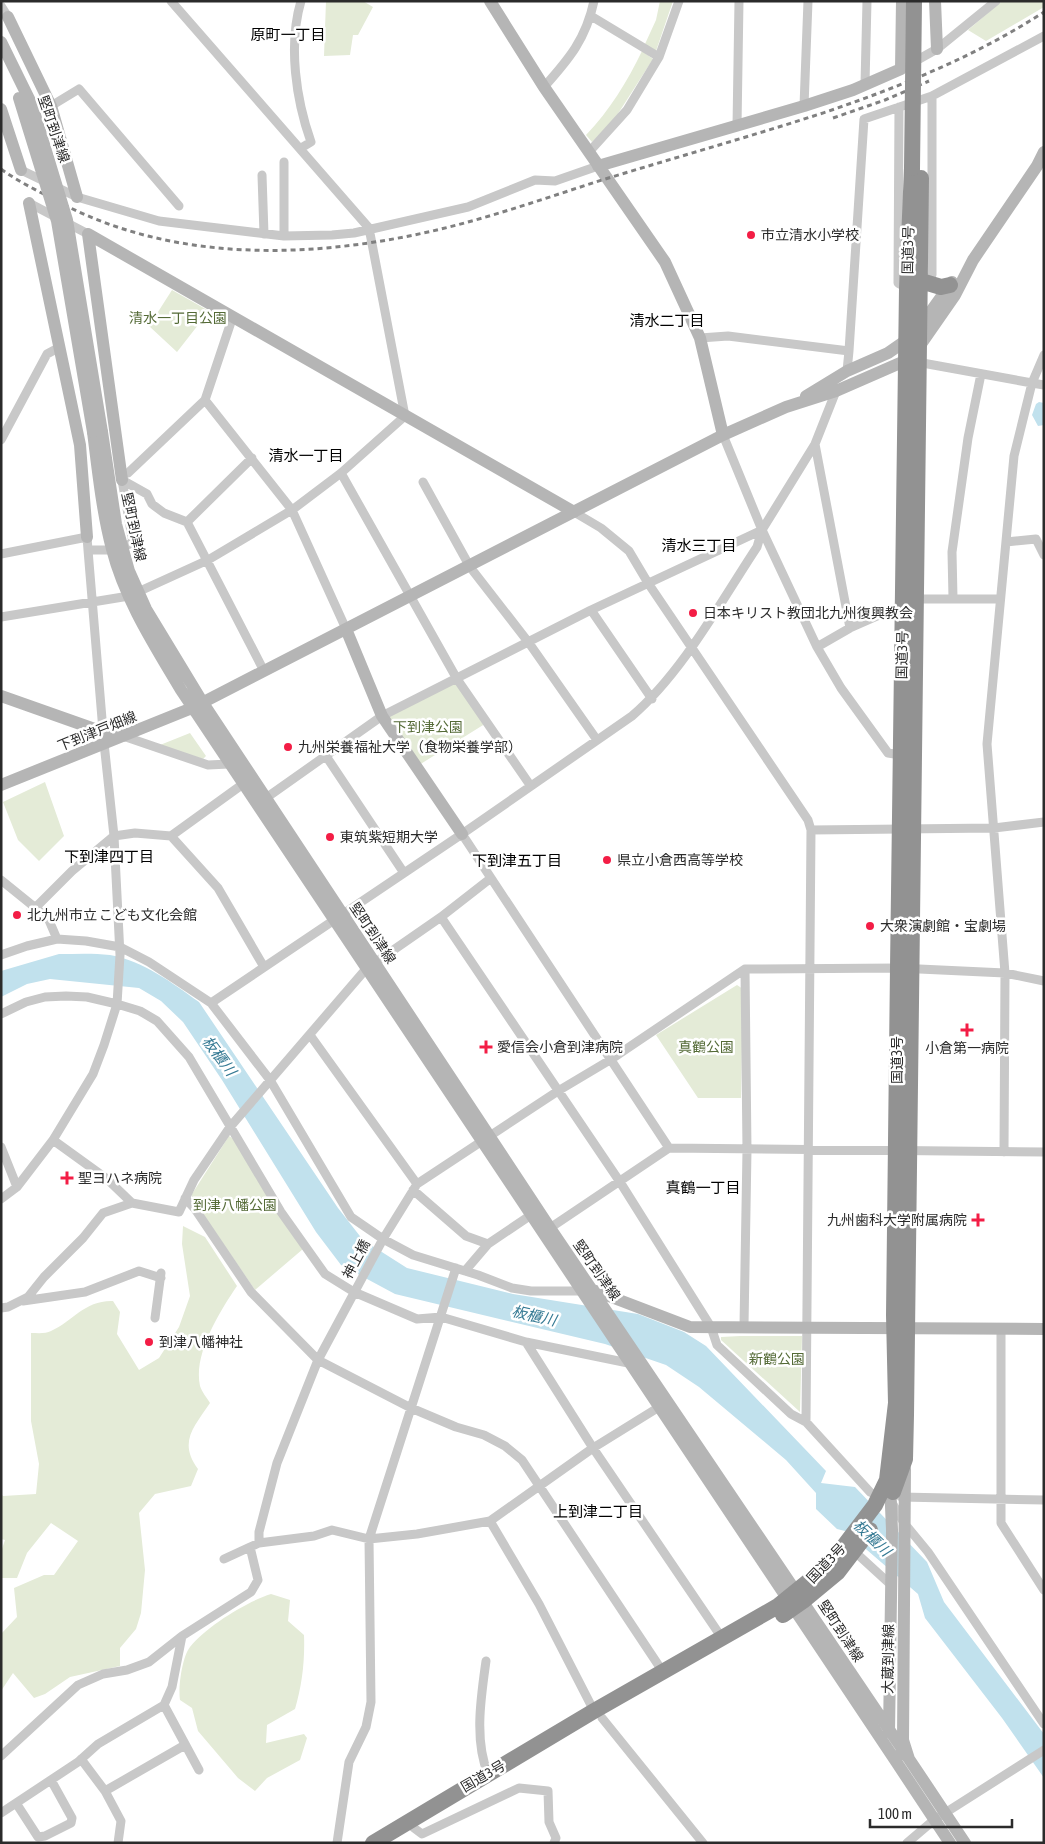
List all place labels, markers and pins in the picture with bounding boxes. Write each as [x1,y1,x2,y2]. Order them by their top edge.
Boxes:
place label: 市立清水小学校 [761,227,859,243]
marker: 市立清水小学校 [745,229,757,241]
place label: 日本キリスト教団北九州復興教会 [703,605,913,621]
marker: 日本キリスト教団北九州復興教会 [687,607,699,619]
place label: 九州栄養福祉大学（食物栄養学部） [298,739,522,755]
marker: 九州栄養福祉大学（食物栄養学部） [282,741,294,753]
place label: 東筑紫短期大学 [340,829,438,845]
marker: 東筑紫短期大学 [324,831,336,843]
place label: 県立小倉西高等学校 [617,852,743,868]
marker: 県立小倉西高等学校 [601,854,613,866]
place label: 北九州市立 こども文化会館 [27,907,197,923]
marker: 北九州市立 こども文化会館 [11,909,23,921]
place label: 大衆演劇館・宝劇場 [880,918,1006,934]
marker: 大衆演劇館・宝劇場 [864,920,876,932]
marker: 小倉第一病院 [960,1023,974,1037]
place label: 愛信会小倉到津病院 [497,1039,623,1055]
marker: 愛信会小倉到津病院 [479,1040,493,1054]
place label: 小倉第一病院 [925,1040,1009,1056]
place label: 聖ヨハネ病院 [78,1170,162,1186]
marker: 聖ヨハネ病院 [60,1171,74,1185]
place label: 九州歯科大学附属病院 [827,1212,967,1228]
marker: 九州歯科大学附属病院 [971,1213,985,1227]
place label: 到津八幡神社 [159,1334,243,1350]
marker: 到津八幡神社 [143,1336,155,1348]

